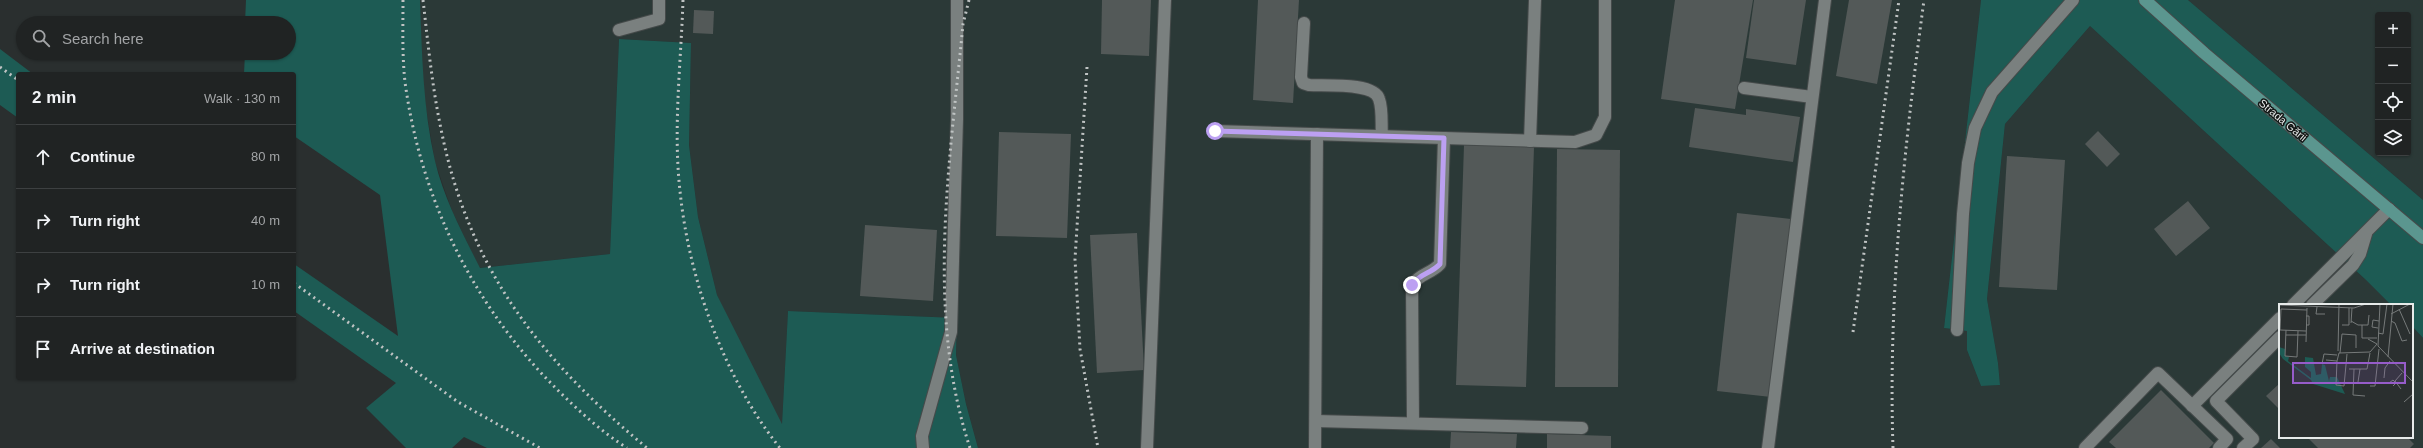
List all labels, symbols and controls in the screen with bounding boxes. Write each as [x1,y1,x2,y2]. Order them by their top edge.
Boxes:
map controls [2375,12,2411,156]
button: + [2375,12,2411,48]
search box [16,16,296,60]
icon: search [30,27,52,49]
text: Search here [62,30,144,47]
button: − [2375,48,2411,84]
button: locate [2375,84,2411,120]
text: 2 min [32,88,76,107]
text: Walk · 130 m [204,91,280,106]
street label: Strada Gării [2257,97,2309,143]
button: layers [2375,120,2411,156]
route start [1206,122,1224,140]
icon: ahead [32,146,54,168]
text: Continue [70,148,135,165]
text: 80 m [251,149,280,164]
icon: right [32,210,54,232]
text: Turn right [70,212,140,229]
text: 40 m [251,213,280,228]
icon: right [32,274,54,296]
text: Turn right [70,276,140,293]
route end [1403,276,1421,294]
text: 10 m [251,277,280,292]
inset map [2279,304,2413,438]
icon: arrive [32,338,54,360]
text: Arrive at destination [70,340,215,357]

